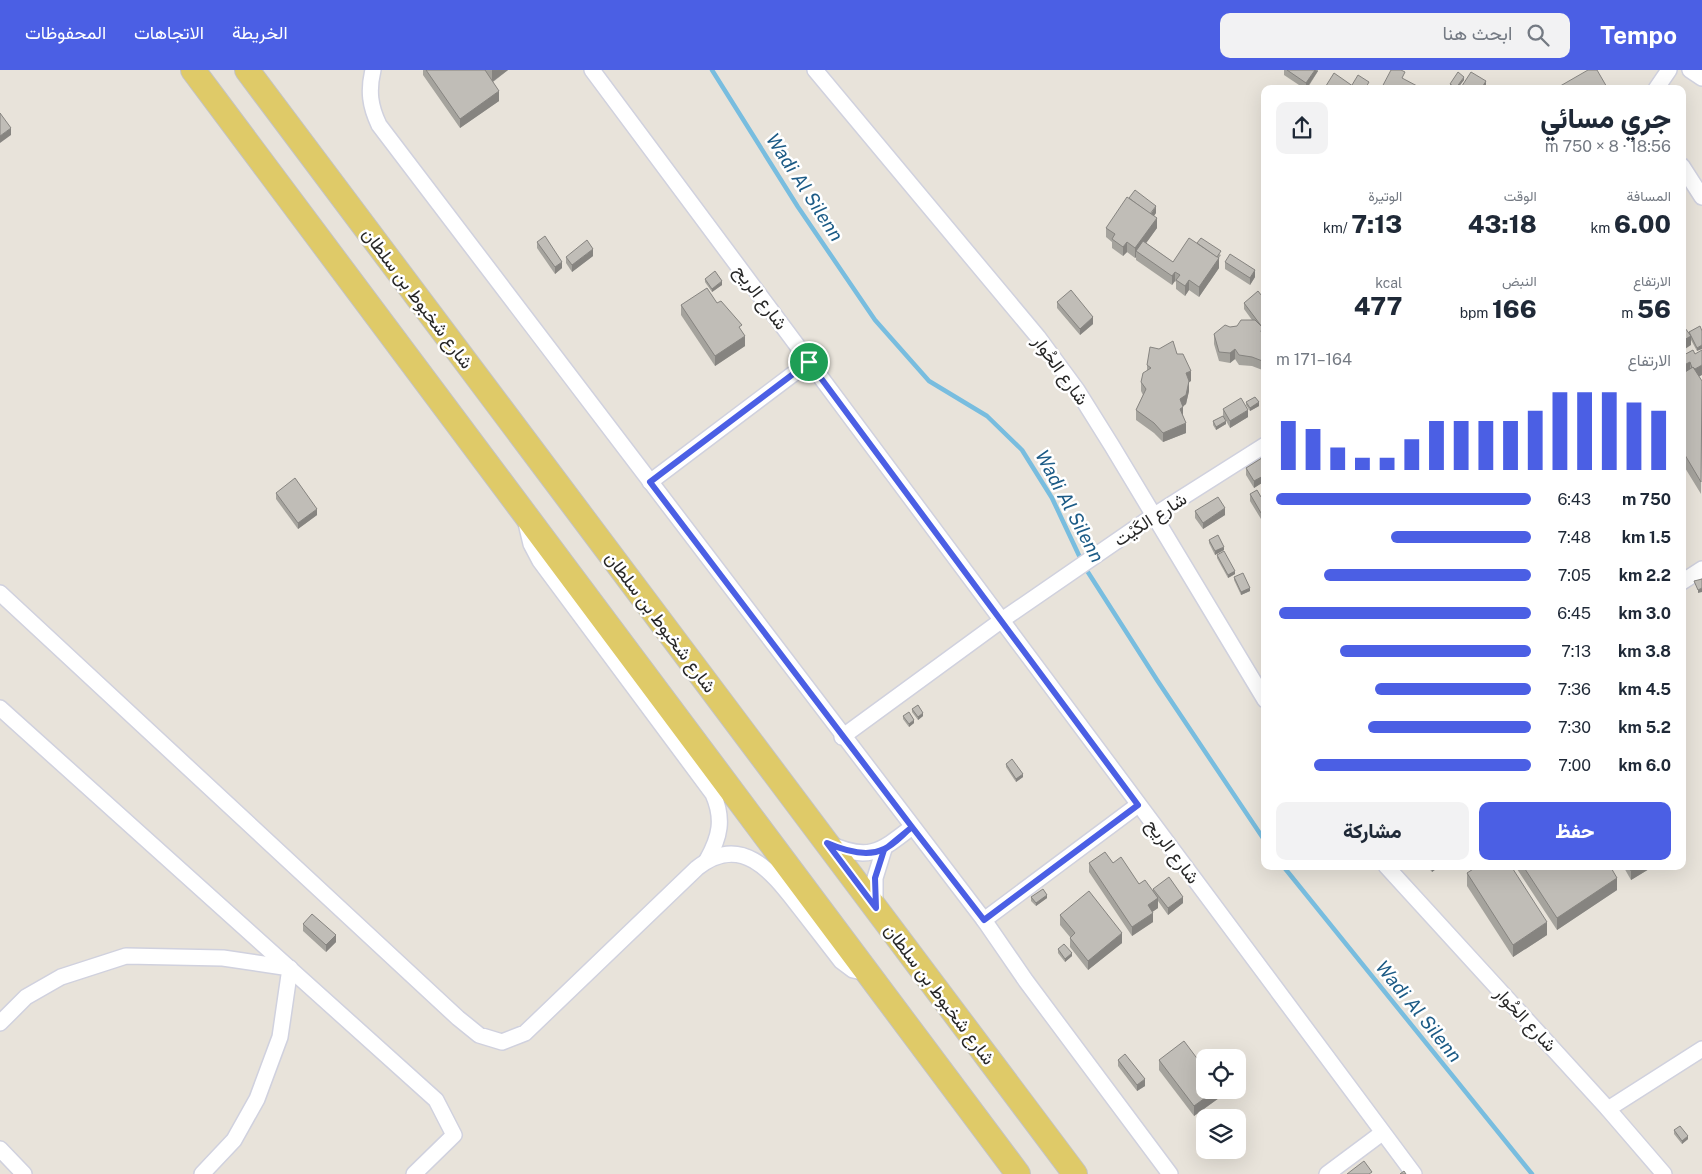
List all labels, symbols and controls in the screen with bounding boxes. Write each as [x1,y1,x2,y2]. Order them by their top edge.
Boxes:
search box [1220,13,1570,58]
icon: search [1524,21,1552,49]
text: Tempo [1600,21,1677,49]
text: المحفوظات [25,22,106,43]
text: الاتجاهات [134,22,204,43]
text: الخريطة [232,22,288,43]
text: ابحث هنا [1443,22,1512,44]
text: جري مسائي [1540,101,1671,134]
button: share [1276,102,1328,154]
water label: Wadi Al Silenn [762,129,848,245]
text: 18:56 · 8 × 750 m [1545,137,1671,156]
text: الوتيرة [1368,188,1402,204]
text: الوقت [1504,188,1537,204]
text: المسافة [1627,188,1671,204]
text: 7:13 [1351,209,1402,239]
text: 43:18 [1468,209,1537,239]
text: 6.00 [1614,209,1671,239]
text: /km [1323,220,1351,236]
text: km [1590,220,1614,236]
street label: شارع شخبوط بن سلطان [357,224,478,374]
street label: شارع الريح [728,260,792,335]
text: النبض [1502,273,1537,289]
text: الارتفاع [1633,273,1671,289]
text: kcal [1375,275,1402,291]
text: 477 [1354,291,1402,321]
text: 166 [1492,294,1537,324]
text: 56 [1637,294,1671,324]
text: bpm [1460,305,1492,321]
text: m [1621,305,1637,321]
street label: شارع الحُوار [1027,330,1093,410]
pin [788,341,830,383]
icon: arrive [795,348,823,376]
text: 164–171 m [1276,350,1352,369]
text: الارتفاع [1628,351,1671,370]
water label: Wadi Al Silenn [1031,446,1109,566]
street label: شارع الكَيْت [1110,488,1191,552]
text: 6:43 [1557,490,1591,509]
text: 750 m [1622,490,1671,509]
text: 7:48 [1557,528,1591,547]
text: 1.5 km [1622,528,1671,547]
street label: شارع شخبوط بن سلطان [600,548,721,698]
text: 7:05 [1558,566,1591,585]
text: 2.2 km [1619,566,1671,585]
text: 6:45 [1557,604,1591,623]
text: 3.0 km [1619,604,1671,623]
text: 7:13 [1561,642,1591,661]
text: 3.8 km [1618,642,1671,661]
text: 7:36 [1558,680,1591,699]
text: 4.5 km [1618,680,1671,699]
text: 7:30 [1558,718,1591,737]
text: 5.2 km [1618,718,1671,737]
text: 7:00 [1558,756,1591,775]
text: 6.0 km [1619,756,1671,775]
button: مشاركة [1276,802,1469,860]
button: حفظ [1479,802,1671,860]
street label: شارع الريح [1140,814,1204,889]
street label: شارع شخبوط بن سلطان [879,920,1000,1070]
water label: Wadi Al Silenn [1371,956,1467,1066]
street label: شارع الحُوار [1489,982,1561,1057]
map controls [1196,1049,1246,1159]
button: locate [1196,1049,1246,1099]
button: layers [1196,1109,1246,1159]

